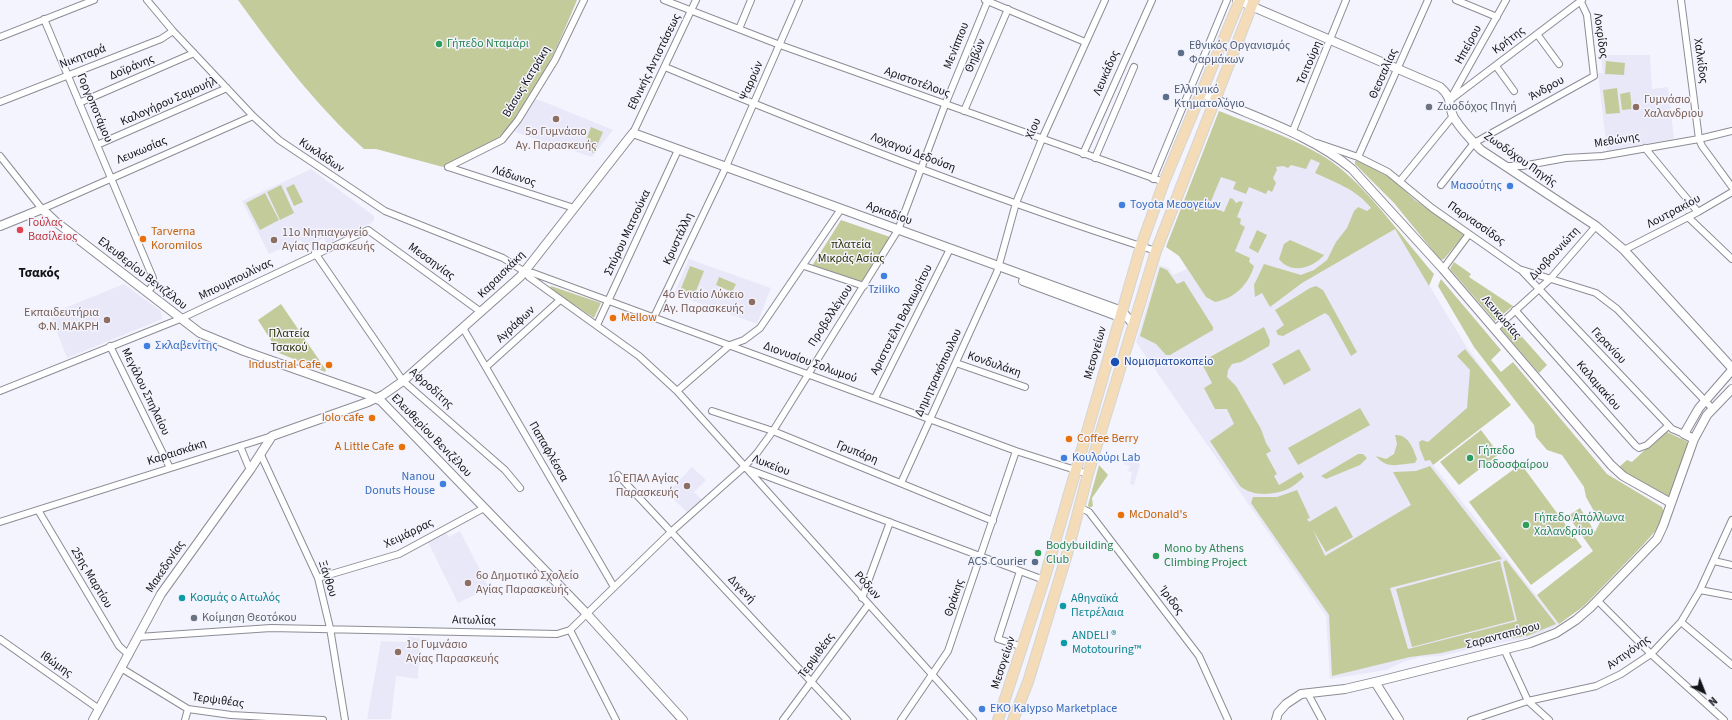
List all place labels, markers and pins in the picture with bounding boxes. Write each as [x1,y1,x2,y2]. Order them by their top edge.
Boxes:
place label: Γήπεδο Νταμάρι [447,37,529,51]
marker: Γήπεδο Νταμάρι [434,39,444,49]
place label: Εθνικός Οργανισμός Φαρμάκων [1189,39,1290,67]
marker: Εθνικός Οργανισμός Φαρμάκων [1176,48,1186,58]
place label: Ελληνικό Κτηματολόγιο [1174,83,1245,111]
marker: Ελληνικό Κτηματολόγιο [1161,92,1171,102]
place label: Γυμνάσιο Χαλανδριου [1644,93,1703,121]
place label: Ζωοδόχος Πηγή [1437,100,1517,114]
marker: Ζωοδόχος Πηγή [1424,102,1434,112]
marker: Γυμνάσιο Χαλανδριου [1631,102,1641,112]
marker: 5ο Γυμνάσιο Αγ. Παρασκευής [551,114,561,124]
place label: 5ο Γυμνάσιο Αγ. Παρασκευής [516,125,596,153]
place label: Μασούτης [1451,179,1502,193]
marker: Μασούτης [1505,181,1515,191]
place label: Toyota Μεσογείων [1130,198,1221,212]
marker: Toyota Μεσογείων [1117,200,1127,210]
place label: Γούλας Βασίλειος [28,216,77,244]
marker: Γούλας Βασίλειος [15,225,25,235]
place label: Tarverna Koromilos [151,225,202,253]
place label: 11ο Νηπιαγωγείο Αγίας Παρασκευής [282,226,375,254]
marker: Tarverna Koromilos [138,234,148,244]
marker: 11ο Νηπιαγωγείο Αγίας Παρασκευής [269,235,279,245]
marker: Tziliko [879,271,889,281]
place label: Tziliko [868,283,900,297]
place label: 4ο Ενιαίο Λύκειο Αγ. Παρασκευής [663,288,744,316]
marker: 4ο Ενιαίο Λύκειο Αγ. Παρασκευής [747,297,757,307]
place label: Εκπαιδευτήρια Φ.Ν. ΜΑΚΡΗ [24,306,99,334]
place label: Mellow [621,311,657,325]
marker: Mellow [608,313,618,323]
marker: Εκπαιδευτήρια Φ.Ν. ΜΑΚΡΗ [102,315,112,325]
place label: Σκλαβενίτης [155,339,218,353]
marker: Σκλαβενίτης [142,341,152,351]
place label: Νομισματοκοπείο [1124,355,1213,369]
marker: Νομισματοκοπείο [1109,356,1121,368]
place label: Industrial Cafe [248,358,321,372]
marker: Industrial Cafe [324,360,334,370]
place label: Iolo cafe [322,411,364,425]
marker: Iolo cafe [367,413,377,423]
place label: Coffee Berry [1077,432,1139,446]
marker: Coffee Berry [1064,434,1074,444]
place label: A Little Cafe [335,440,394,454]
marker: A Little Cafe [397,442,407,452]
place label: Γήπεδο Ποδοσφαίρου [1478,444,1549,472]
place label: Κουλούρι Lab [1072,451,1140,465]
marker: Κουλούρι Lab [1059,453,1069,463]
marker: Γήπεδο Ποδοσφαίρου [1465,453,1475,463]
place label: Nanou Donuts House [365,470,435,498]
place label: 1ο ΕΠΑΛ Αγίας Παρασκευής [608,472,679,500]
marker: Nanou Donuts House [438,479,448,489]
marker: 1ο ΕΠΑΛ Αγίας Παρασκευής [682,481,692,491]
place label: McDonald's [1129,508,1187,522]
marker: McDonald's [1116,510,1126,520]
place label: Γήπεδο Απόλλωνα Χαλανδρίου [1534,511,1625,539]
marker: Γήπεδο Απόλλωνα Χαλανδρίου [1521,520,1531,530]
place label: Bodybuilding Club [1046,539,1113,567]
place label: Mono by Athens Climbing Project [1164,542,1247,570]
marker: Bodybuilding Club [1033,548,1043,558]
marker: Mono by Athens Climbing Project [1151,551,1161,561]
place label: ACS Courier [968,555,1027,569]
marker: ACS Courier [1030,557,1040,567]
place label: 6ο Δημοτικό Σχολείο Αγίας Παρασκευής [476,569,579,597]
marker: 6ο Δημοτικό Σχολείο Αγίας Παρασκευής [463,578,473,588]
place label: Κοσμάς ο Αιτωλός [190,591,280,605]
place label: Αθηναϊκά Πετρέλαια [1071,592,1124,620]
marker: Κοσμάς ο Αιτωλός [177,593,187,603]
marker: Αθηναϊκά Πετρέλαια [1058,601,1068,611]
place label: Κοίμηση Θεοτόκου [202,611,296,625]
marker: Κοίμηση Θεοτόκου [189,613,199,623]
place label: ANDELI ® Mototouring™ [1072,629,1142,657]
place label: 1ο Γυμνάσιο Αγίας Παρασκευής [406,638,499,666]
marker: ANDELI ® Mototouring™ [1059,638,1069,648]
marker: 1ο Γυμνάσιο Αγίας Παρασκευής [393,647,403,657]
place label: EKO Kalypso Marketplace [990,702,1117,716]
marker: EKO Kalypso Marketplace [977,704,987,714]

